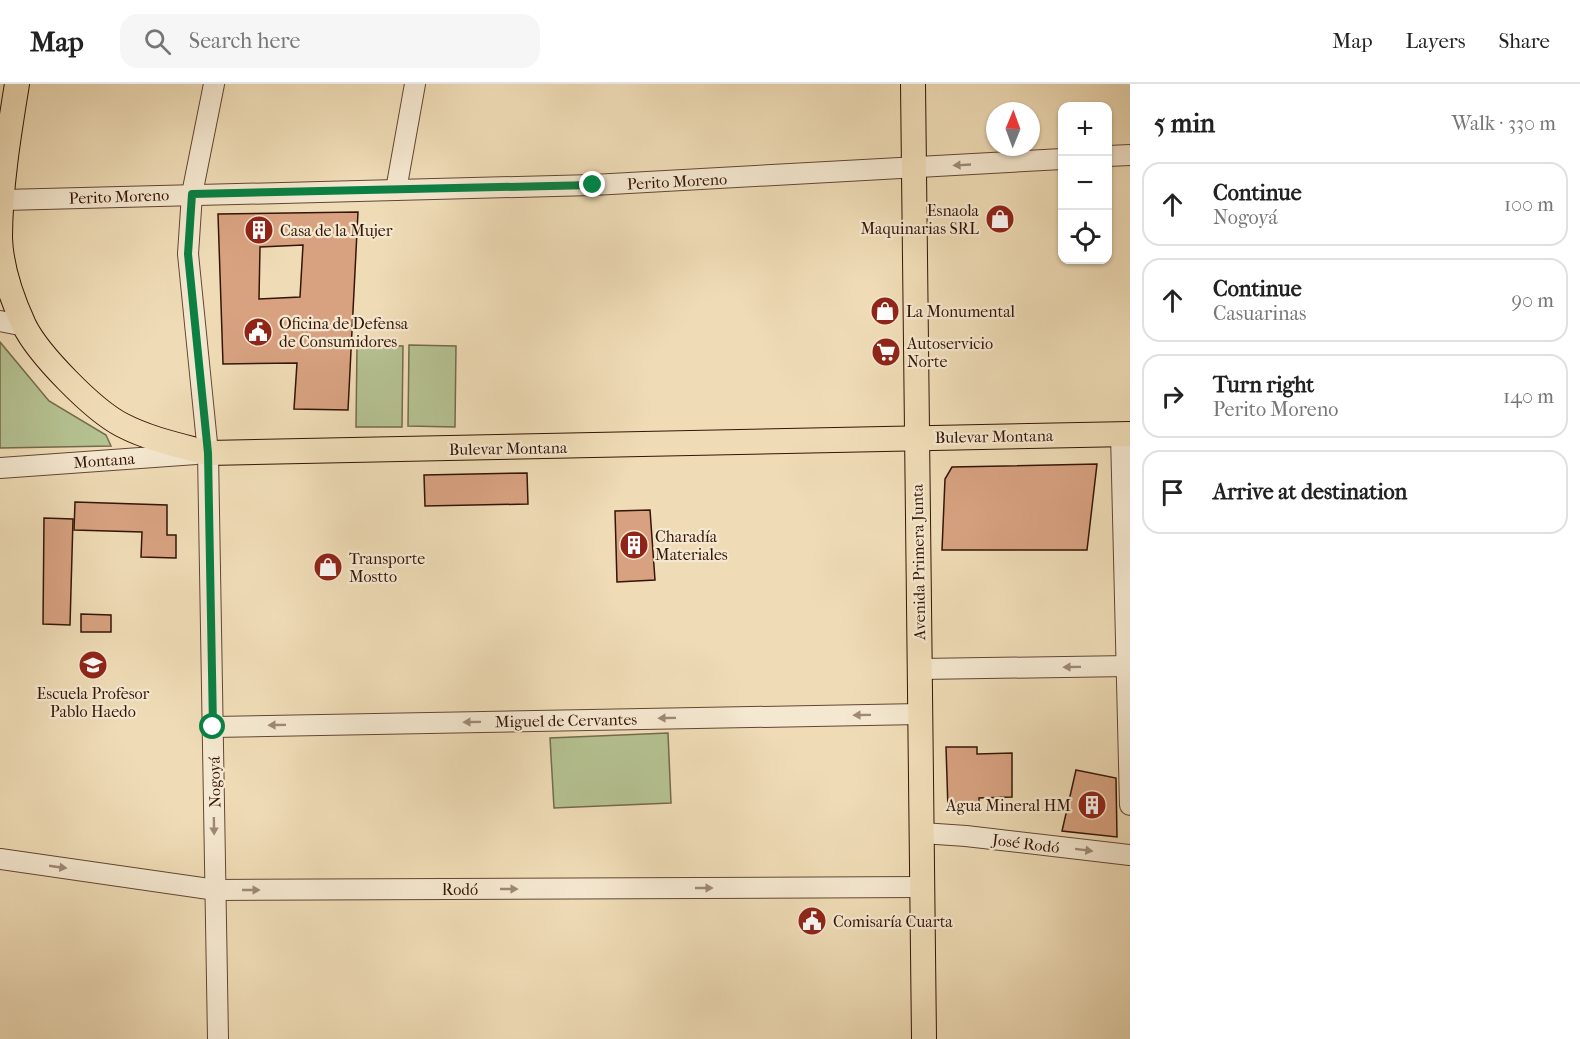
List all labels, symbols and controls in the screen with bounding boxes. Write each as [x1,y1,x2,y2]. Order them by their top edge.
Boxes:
search box [120,14,540,68]
text: Map [30,25,84,58]
icon: search [141,25,174,58]
text: Search here [189,28,300,54]
text: Map [1332,29,1373,53]
text: Layers [1406,29,1465,53]
text: Share [1498,29,1550,53]
north arrow [986,102,1040,156]
map controls [1058,102,1112,264]
button: + [1058,102,1112,156]
text: 5 min [1154,108,1215,139]
text: Walk · 330 m [1452,112,1556,135]
button: − [1058,156,1112,210]
one-way arrow [953,160,972,169]
street label: Perito Moreno [626,169,728,194]
route end [579,171,605,197]
text: Continue [1213,180,1302,206]
street label: Perito Moreno [69,185,169,208]
icon: ahead [1156,188,1189,221]
text: 100 m [1504,193,1554,216]
place label: Esnaola Maquinarias SRL [860,201,980,238]
shop icon: Esnaola Maquinarias SRL [984,203,1016,235]
text: Nogoyá [1213,206,1278,229]
button: locate [1058,210,1112,264]
building icon: Casa de la Mujer [243,214,275,246]
place label: Casa de la Mujer [280,221,393,240]
text: Continue [1213,276,1302,302]
icon: ahead [1156,284,1189,317]
text: 90 m [1512,289,1554,312]
shop icon: La Monumental [869,295,901,327]
place label: La Monumental [906,302,1016,321]
text: Casuarinas [1213,302,1306,325]
place label: Oficina de Defensa de Consumidores [279,314,409,351]
public building icon: Oficina de Defensa de Consumidores [242,316,274,348]
place label: Autoservicio Norte [906,334,993,371]
supermarket icon: Autoservicio Norte [870,336,902,368]
text: Turn right [1213,372,1314,398]
icon: right [1156,380,1189,413]
text: 140 m [1503,385,1554,408]
text: Perito Moreno [1213,398,1338,421]
street label: Bulevar Montana [935,426,1054,447]
street label: Bulevar Montana [449,438,568,459]
street label: Montana [73,449,136,472]
icon: arrive [1156,476,1189,509]
text: Arrive at destination [1213,479,1407,505]
street label: Avenida Primera Junta [908,483,929,641]
place label: Charadía Materiales [655,527,728,564]
building icon: Charadía Materiales [618,529,650,561]
place label: Transporte Mostto [349,549,425,586]
shop icon: Transporte Mostto [312,551,344,583]
school or university icon: Escuela Profesor Pablo Haedo [77,649,109,681]
one-way arrow [1062,662,1081,672]
place label: Escuela Profesor Pablo Haedo [37,684,150,721]
street label: Miguel de Cervantes [495,710,637,731]
one-way arrow [852,710,871,720]
route start [199,713,225,739]
one-way arrow [657,714,676,723]
one-way arrow [462,717,481,727]
one-way arrow [267,721,286,730]
street label: Nogoyá [205,755,224,808]
building icon: Agua Mineral HM [1076,789,1108,821]
place label: Agua Mineral HM [945,796,1071,815]
one-way arrow [210,817,219,836]
street label: José Rodó [989,830,1061,857]
one-way arrow [1075,845,1094,854]
one-way arrow [49,863,68,872]
street label: Rodó [442,880,478,899]
one-way arrow [695,883,714,893]
one-way arrow [500,884,519,894]
one-way arrow [242,885,261,895]
public building icon: Comisaría Cuarta [796,905,828,937]
place label: Comisaría Cuarta [833,912,953,931]

